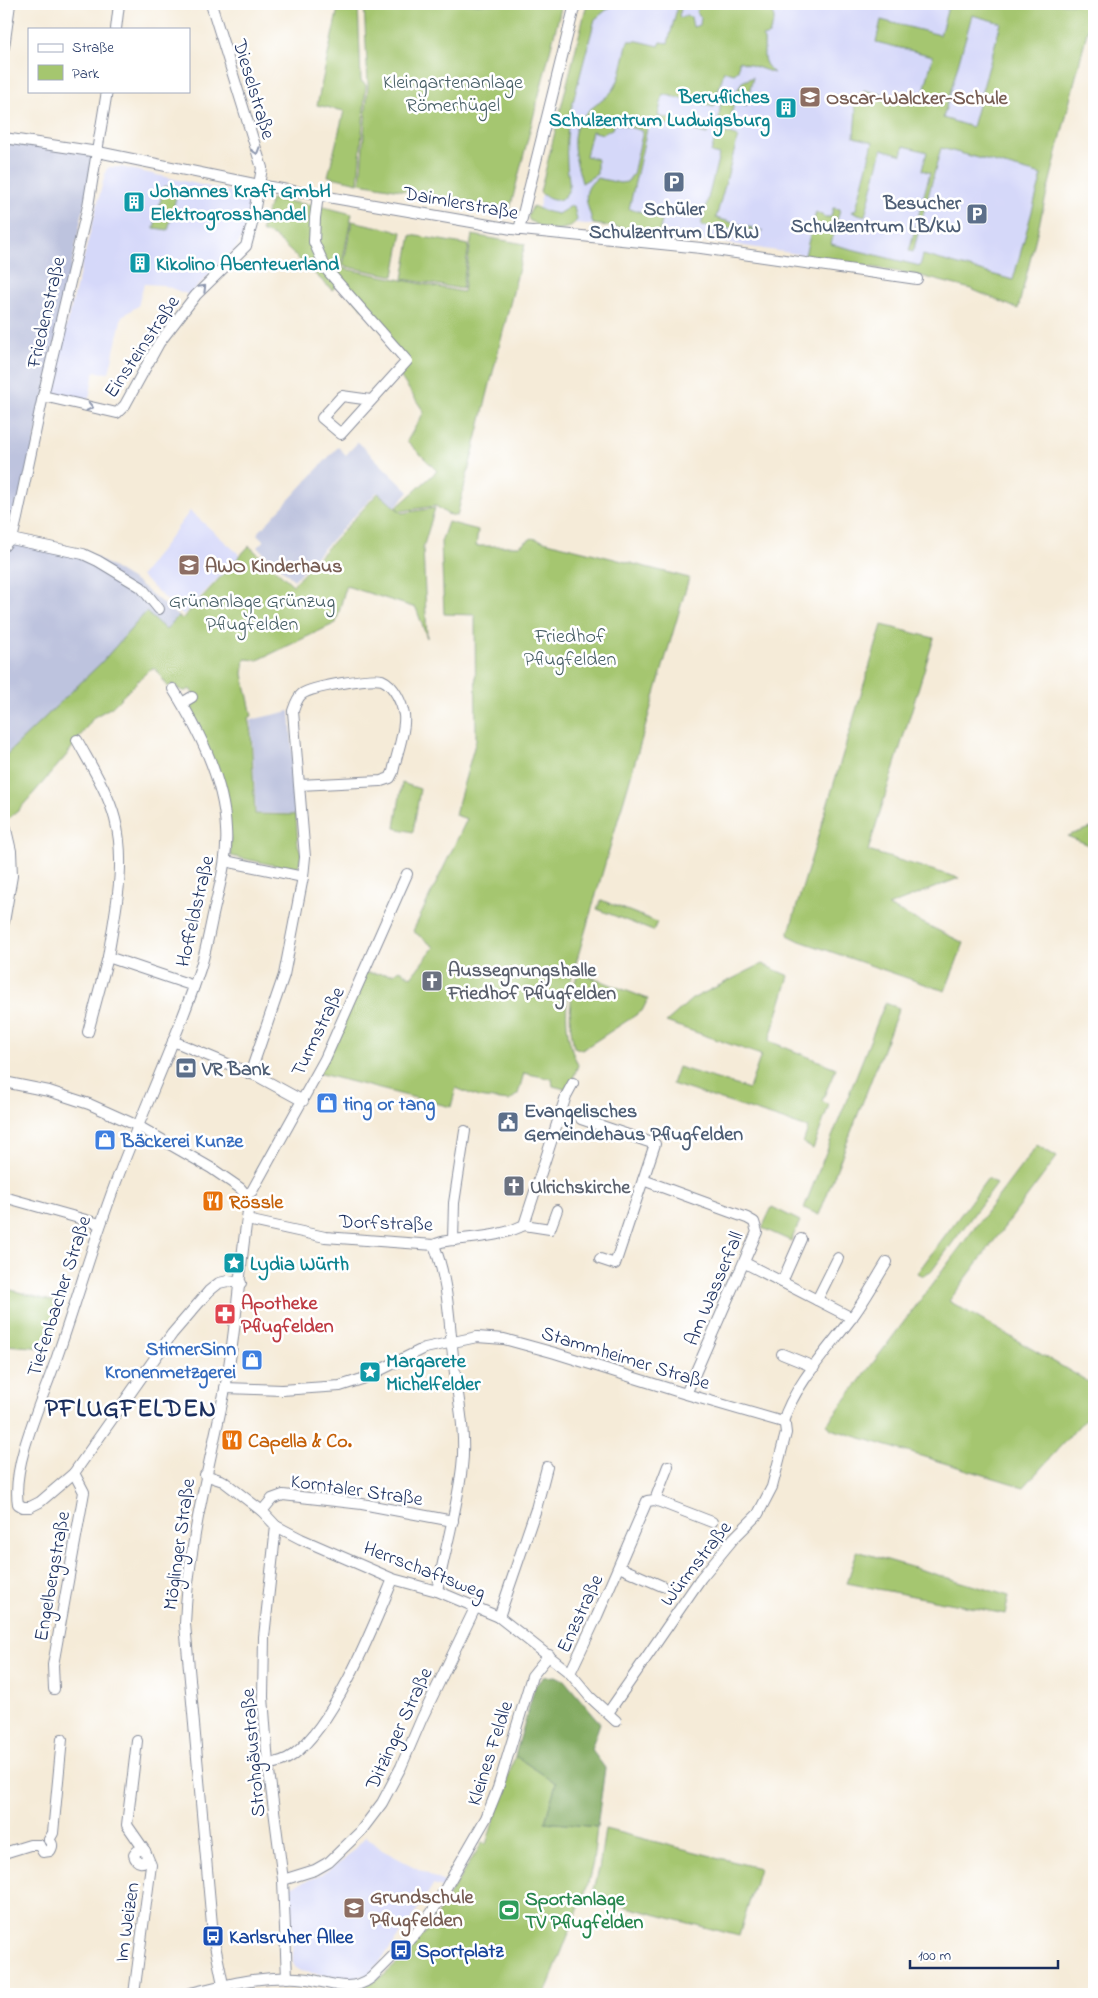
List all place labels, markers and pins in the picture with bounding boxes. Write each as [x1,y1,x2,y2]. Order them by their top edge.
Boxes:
place label: Berufliches Schulzentrum Ludwigsburg [549,84,770,137]
school or university icon: Oscar-Walcker-Schule [798,85,822,109]
place label: Oscar-Walcker-Schule [826,85,1009,114]
building icon: Berufliches Schulzentrum Ludwigsburg [774,96,798,120]
parking icon: Schüler Schulzentrum LB/KW [662,170,686,194]
place label: Johannes Kraft GmbH Elektrogrosshandel [150,178,331,231]
building icon: Johannes Kraft GmbH Elektrogrosshandel [122,190,146,214]
place label: Besucher Schulzentrum LB/KW [791,190,962,242]
place label: Schüler Schulzentrum LB/KW [589,196,759,248]
parking icon: Besucher Schulzentrum LB/KW [965,202,989,226]
building icon: Kikolino Abenteuerland [128,251,152,275]
place label: Kikolino Abenteuerland [156,251,340,280]
school or university icon: AWO Kinderhaus [177,553,201,577]
place label: AWO Kinderhaus [205,553,342,582]
place label: Aussegnungshalle Friedhof Pflugfelden [447,957,616,1010]
church icon: Aussegnungshalle Friedhof Pflugfelden [420,969,444,993]
bank icon: VR Bank [174,1056,198,1080]
place label: VR Bank [201,1056,272,1085]
shop icon: ting or tang [315,1091,339,1115]
place label: ting or tang [342,1091,435,1121]
place label: Evangelisches Gemeindehaus Pflugfelden [524,1098,743,1151]
public building icon: Evangelisches Gemeindehaus Pflugfelden [496,1110,520,1134]
shop icon: Bäckerei Kunze [93,1128,117,1152]
place label: Bäckerei Kunze [120,1128,244,1157]
church icon: Ulrichskirche [502,1174,526,1198]
place label: Ulrichskirche [530,1174,631,1203]
restaurant icon: Rössle [201,1189,225,1213]
place label: Rössle [229,1189,284,1218]
place icon: Lydia Würth [222,1251,246,1275]
place label: Lydia Würth [250,1251,349,1281]
place label: Apotheke Pflugfelden [241,1290,334,1343]
pharmacy icon: Apotheke Pflugfelden [213,1302,237,1326]
place label: StirnerSinn Kronenmetzgerei [105,1336,236,1389]
shop icon: StirnerSinn Kronenmetzgerei [240,1348,264,1372]
place label: Margarete Michelfelder [386,1348,481,1400]
place icon: Margarete Michelfelder [358,1360,382,1384]
restaurant icon: Capella & Co. [220,1428,244,1452]
place label: Capella & Co. [248,1428,352,1457]
place label: Grundschule Pflugfelden [370,1884,475,1937]
place label: Sportanlage TV Pflugfelden [525,1886,643,1939]
school or university icon: Grundschule Pflugfelden [342,1896,366,1920]
sports icon: Sportanlage TV Pflugfelden [497,1898,521,1922]
bus stop icon: Karlsruher Allee [201,1924,225,1948]
place label: Karlsruher Allee [229,1924,354,1953]
bus stop icon: Sportplatz [389,1938,413,1962]
place label: Sportplatz [417,1938,504,1967]

